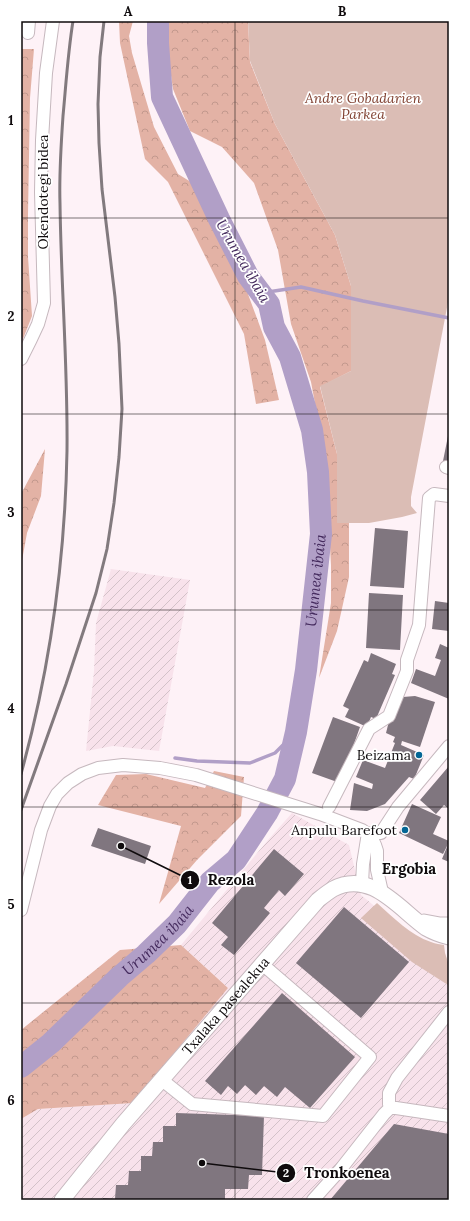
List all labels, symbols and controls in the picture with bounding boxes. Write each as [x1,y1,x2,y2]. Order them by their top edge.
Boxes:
text: A [124,3,133,20]
text: B [338,3,347,20]
park label: Andre Gobadarien Parkea [304,89,421,123]
text: 1 [8,112,14,129]
street label: Okendotegi bidea [34,134,52,250]
water label: Urumea ibaia [212,216,275,307]
text: 2 [8,308,15,325]
text: 3 [7,504,15,521]
water label: Urumea ibaia [301,532,330,628]
text: 4 [7,700,15,717]
place label: Beizama [357,746,411,764]
marker: Beizama [414,750,424,760]
place label: Anpulu Barefoot [290,821,398,839]
marker: Anpulu Barefoot [400,825,410,835]
district label: Ergobia [382,859,436,878]
callout: Rezola [180,866,263,893]
text: Rezola [208,870,255,889]
text: 1 [188,872,193,887]
text: 5 [7,896,15,913]
water label: Urumea ibaia [118,900,198,979]
street label: Txalaka pasealekua [178,953,273,1059]
text: 6 [7,1092,15,1109]
callout: Tronkoenea [276,1159,398,1186]
text: Tronkoenea [304,1163,390,1182]
text: 2 [283,1165,289,1180]

